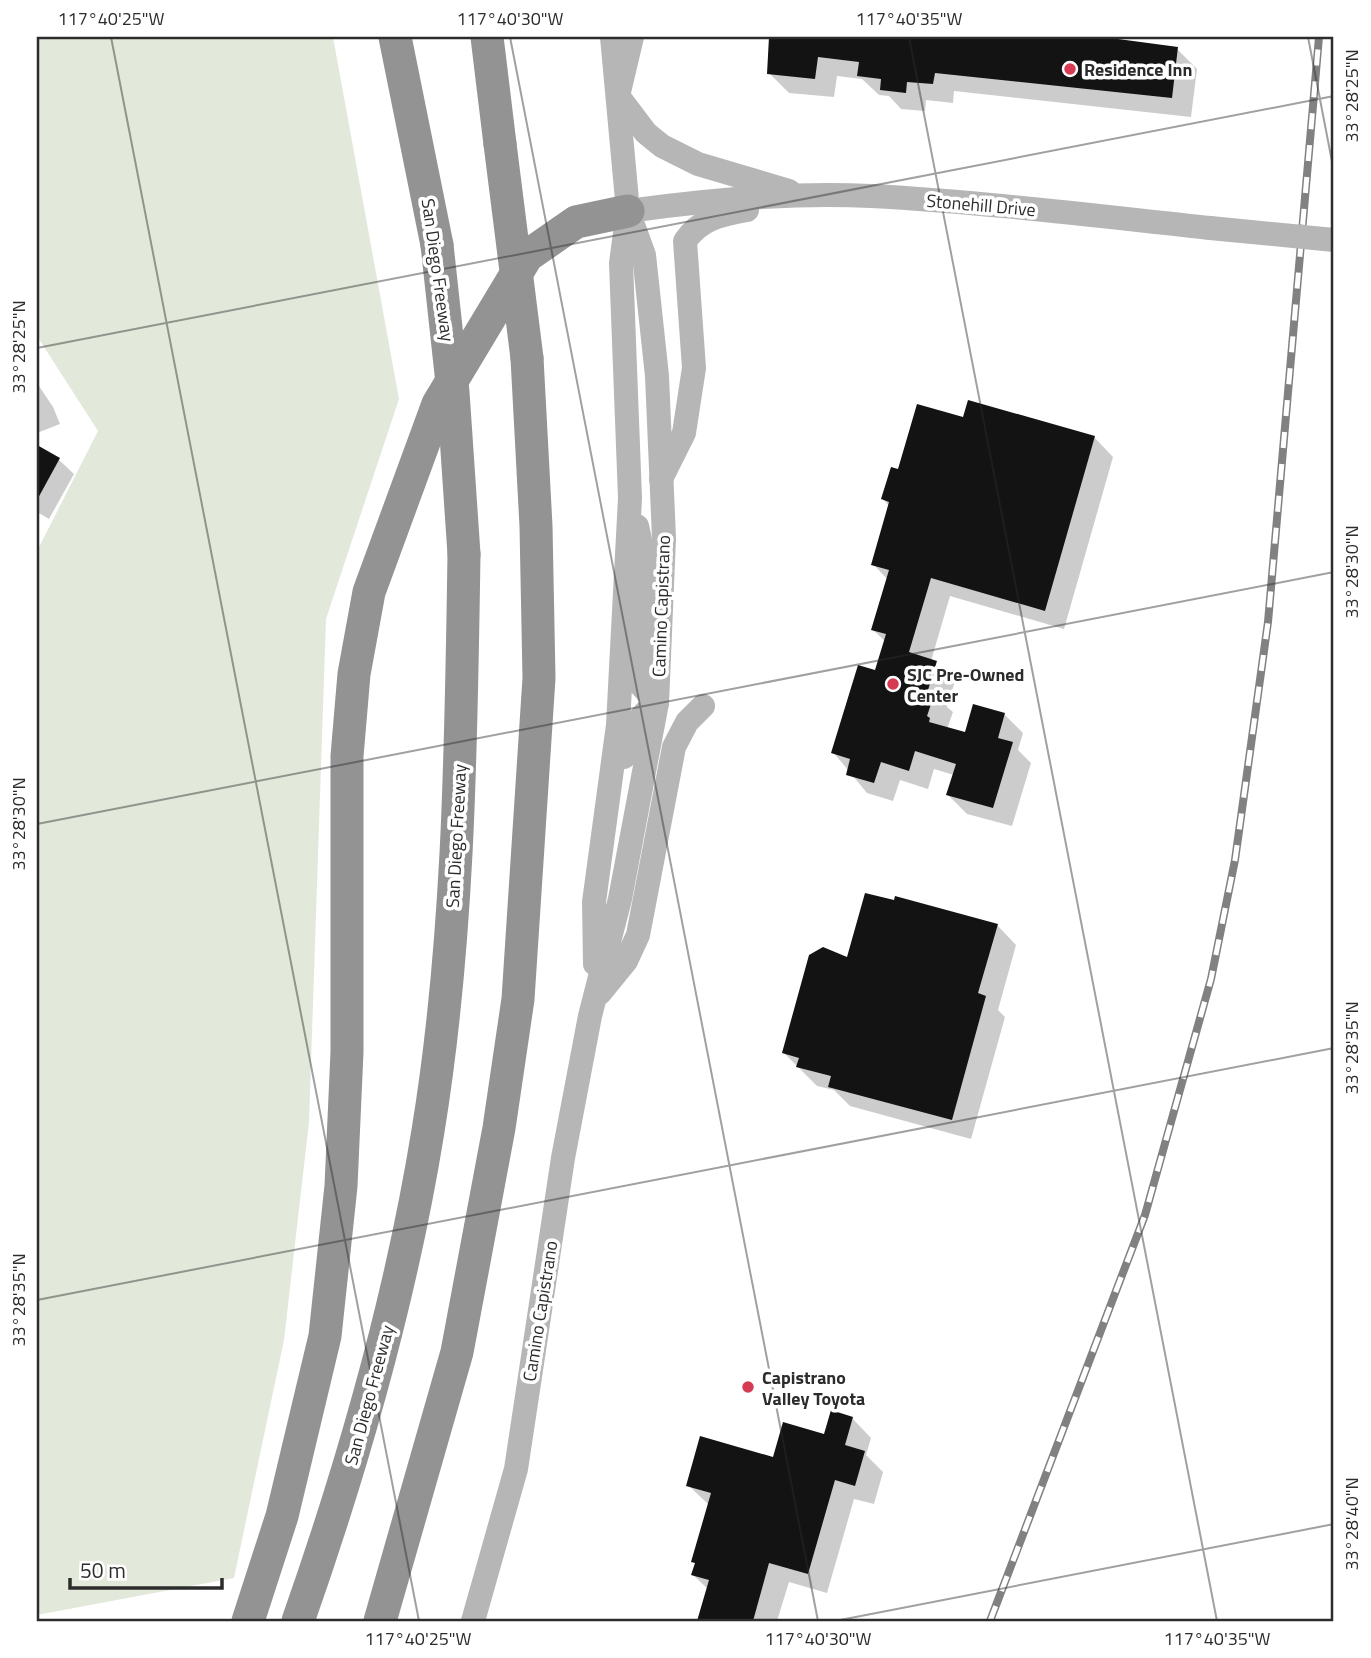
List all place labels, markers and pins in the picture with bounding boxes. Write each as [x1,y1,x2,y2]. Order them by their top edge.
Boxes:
place label: Residence Inn [1084,56,1193,83]
marker: Residence Inn [1062,61,1078,77]
place label: SJC Pre-Owned Center [907,661,1024,709]
marker: SJC Pre-Owned Center [885,676,901,692]
place label: Capistrano Valley Toyota [762,1364,865,1412]
marker: Capistrano Valley Toyota [740,1379,756,1395]

